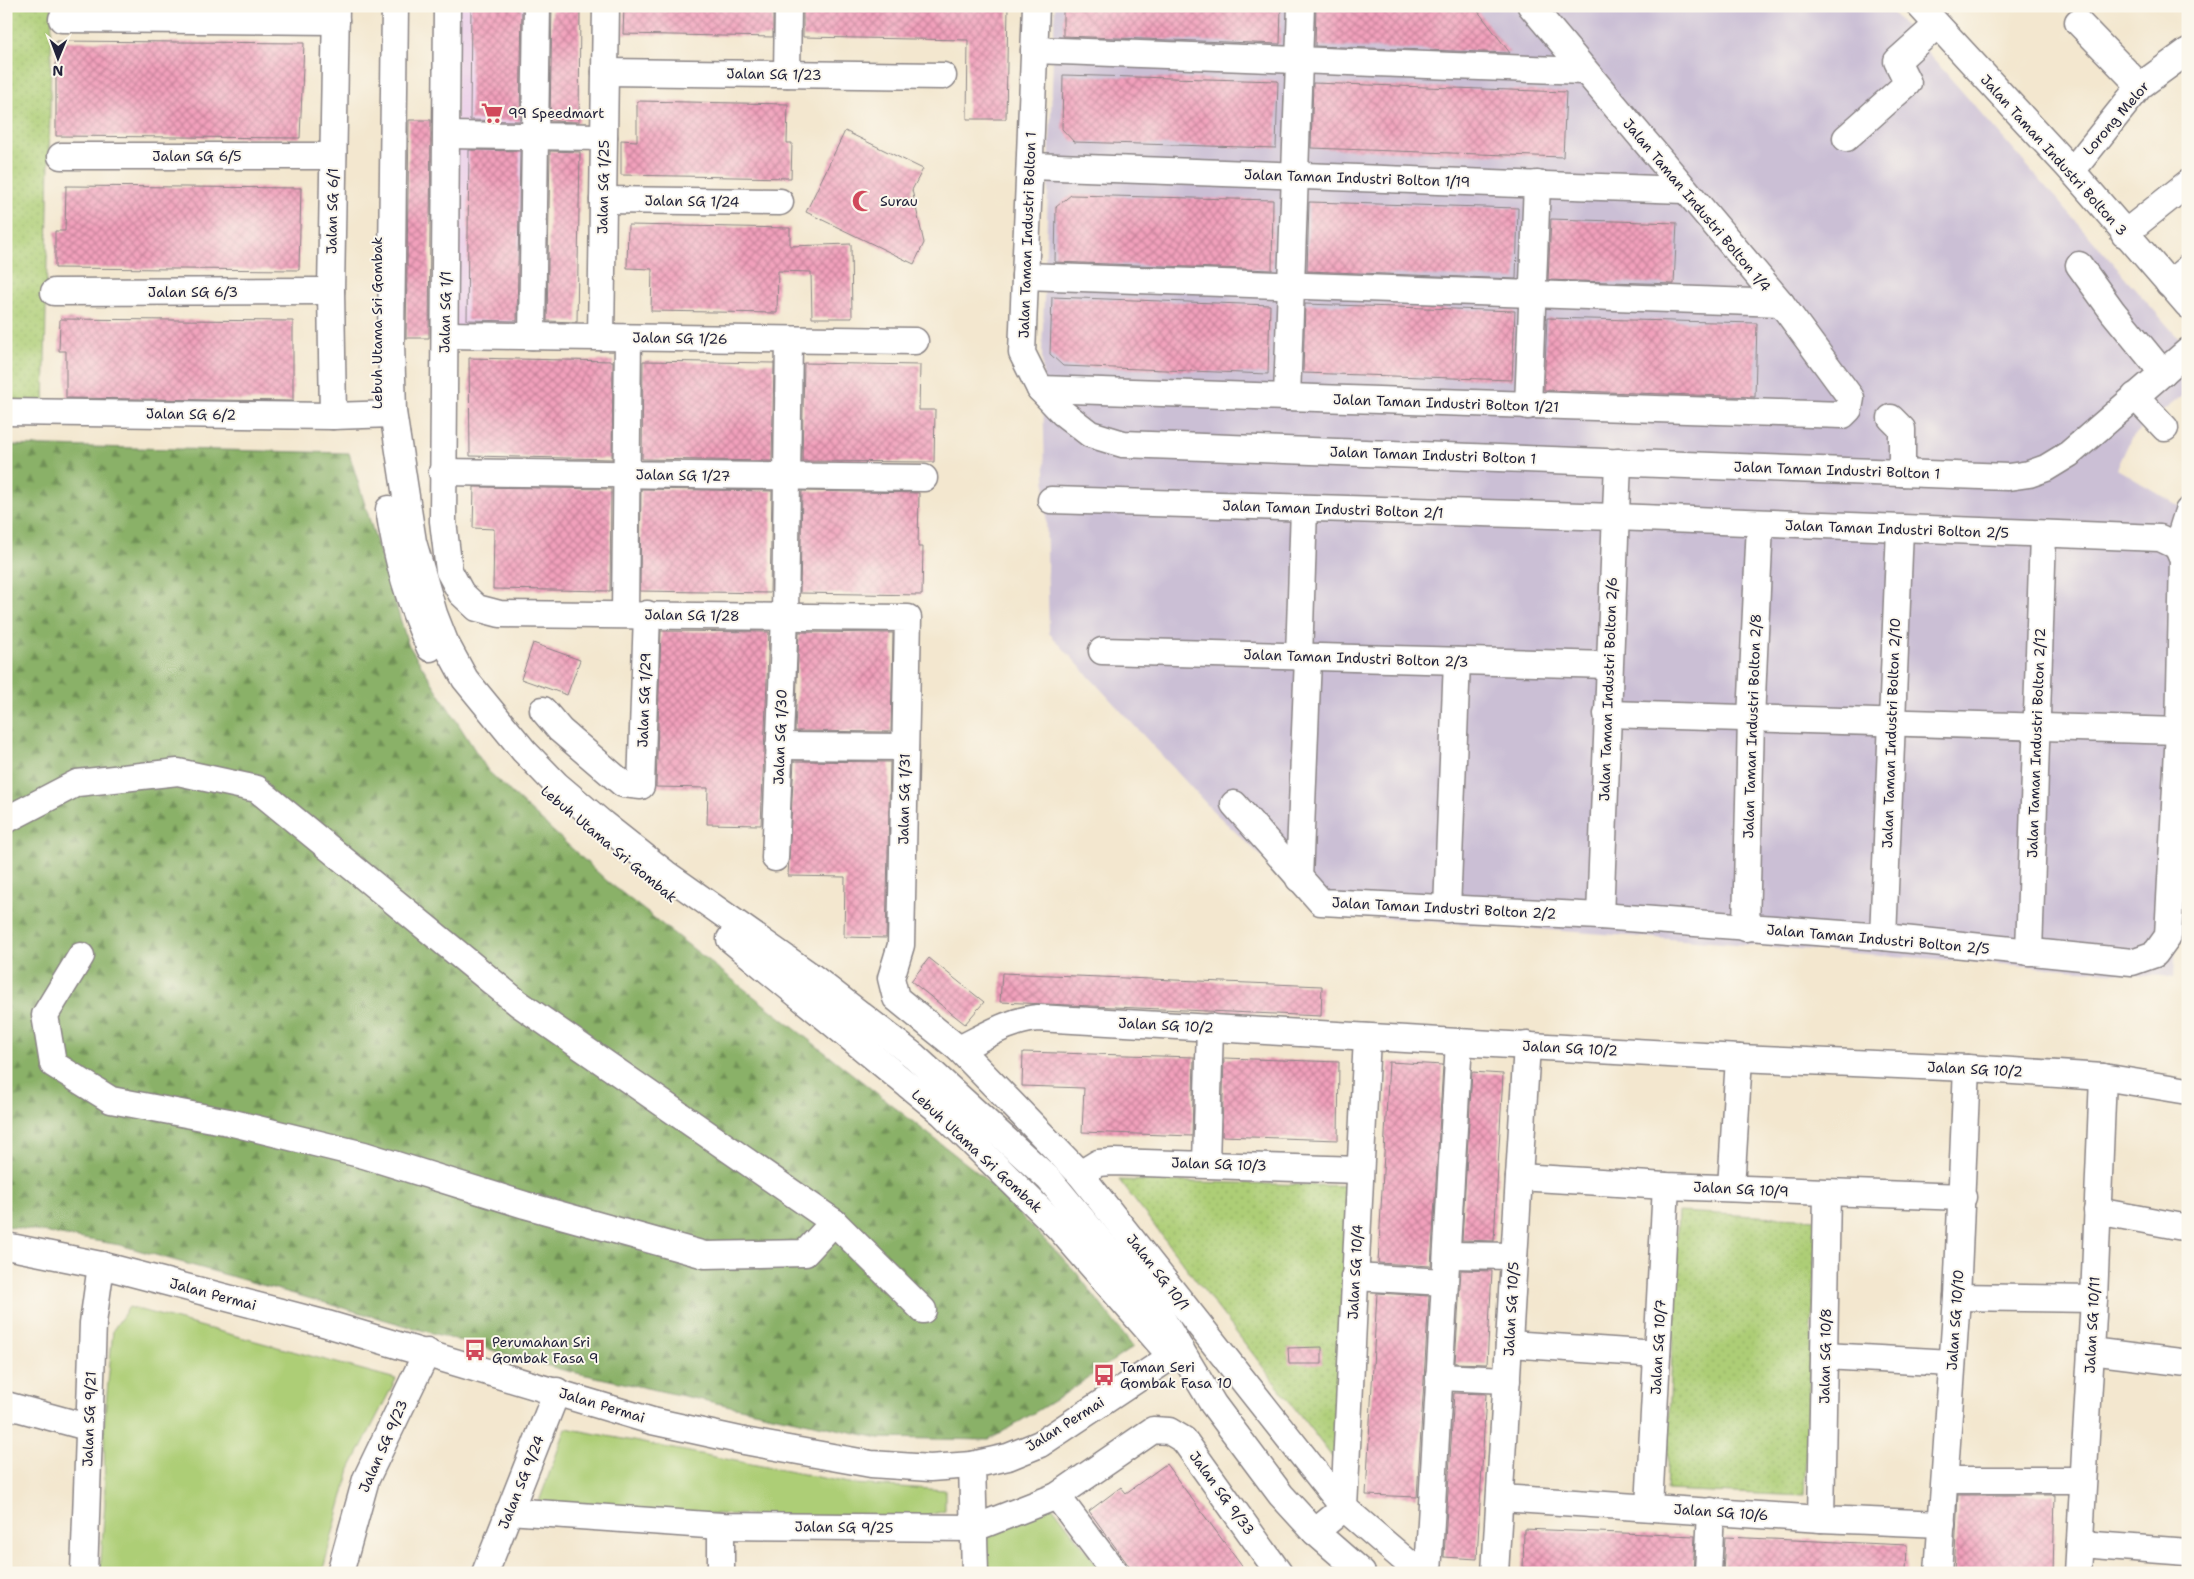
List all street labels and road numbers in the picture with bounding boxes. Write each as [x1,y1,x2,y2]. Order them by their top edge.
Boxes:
street label: Jalan SG 1/23 [726,64,822,84]
street label: Jalan Taman Industri Bolton 3 [1977,71,2131,239]
street label: Lorong Melor [2079,77,2153,159]
street label: Jalan Taman Industri Bolton 1/4 [1619,115,1775,295]
street label: Jalan Taman Industri Bolton 1 [1014,131,1040,339]
street label: Jalan SG 1/25 [593,140,613,234]
street label: Jalan SG 6/5 [152,147,242,165]
street label: Jalan Taman Industri Bolton 1/19 [1244,165,1470,191]
street label: Jalan SG 6/1 [322,168,342,254]
street label: Jalan SG 1/24 [644,191,740,211]
street label: Lebuh Utama Sri Gombak [368,237,386,409]
street label: Jalan SG 1/1 [435,271,455,353]
street label: Jalan SG 6/3 [148,283,238,301]
street label: Jalan SG 1/26 [632,328,728,348]
street label: Jalan Taman Industri Bolton 1/21 [1333,390,1559,416]
street label: Jalan SG 6/2 [146,404,236,424]
street label: Jalan Taman Industri Bolton 1 [1329,442,1537,468]
street label: Jalan Taman Industri Bolton 1 [1733,457,1941,483]
street label: Jalan SG 1/27 [635,465,731,485]
street label: Jalan Taman Industri Bolton 2/1 [1222,496,1444,522]
street label: Jalan Taman Industri Bolton 2/5 [1785,516,2009,542]
street label: Jalan Taman Industri Bolton 2/6 [1595,576,1621,802]
street label: Jalan SG 1/28 [644,605,740,625]
street label: Jalan Taman Industri Bolton 2/8 [1739,613,1765,839]
street label: Jalan Taman Industri Bolton 2/10 [1878,617,1904,849]
street label: Jalan Taman Industri Bolton 2/12 [2023,628,2049,858]
street label: Jalan Taman Industri Bolton 2/3 [1243,645,1469,671]
street label: Jalan SG 1/29 [633,652,655,748]
street label: Jalan SG 1/30 [769,689,791,785]
street label: Jalan SG 1/31 [894,753,914,845]
street label: Lebuh Utama Sri Gombak [537,782,681,906]
street label: Jalan Taman Industri Bolton 2/2 [1331,893,1557,923]
street label: Jalan Taman Industri Bolton 2/5 [1766,920,1990,958]
street label: Jalan SG 10/2 [1118,1014,1214,1036]
street label: Jalan SG 10/2 [1522,1037,1618,1059]
street label: Jalan SG 10/2 [1927,1058,2023,1080]
street label: Lebuh Utama Sri Gombak [908,1086,1046,1216]
street label: Jalan SG 10/3 [1171,1153,1267,1175]
street label: Jalan SG 10/9 [1693,1178,1789,1200]
street label: Jalan SG 10/4 [1344,1224,1366,1320]
street label: Jalan SG 10/1 [1123,1230,1193,1314]
street label: Jalan SG 10/5 [1500,1261,1522,1357]
street label: Jalan SG 10/10 [1942,1269,1968,1371]
street label: Jalan Permai [168,1274,258,1314]
street label: Jalan SG 10/11 [2080,1276,2104,1374]
street label: Jalan SG 10/7 [1647,1299,1669,1395]
street label: Jalan SG 10/8 [1815,1308,1835,1404]
street label: Jalan SG 9/21 [78,1371,100,1467]
street label: Jalan Permai [557,1383,647,1427]
street label: Jalan Permai [1022,1393,1108,1455]
street label: Jalan SG 9/23 [355,1397,411,1495]
street label: Jalan SG 9/24 [494,1432,548,1531]
street label: Jalan SG 9/33 [1186,1448,1258,1538]
street label: Jalan SG 10/6 [1673,1500,1769,1524]
street label: Jalan SG 9/25 [795,1517,893,1537]

